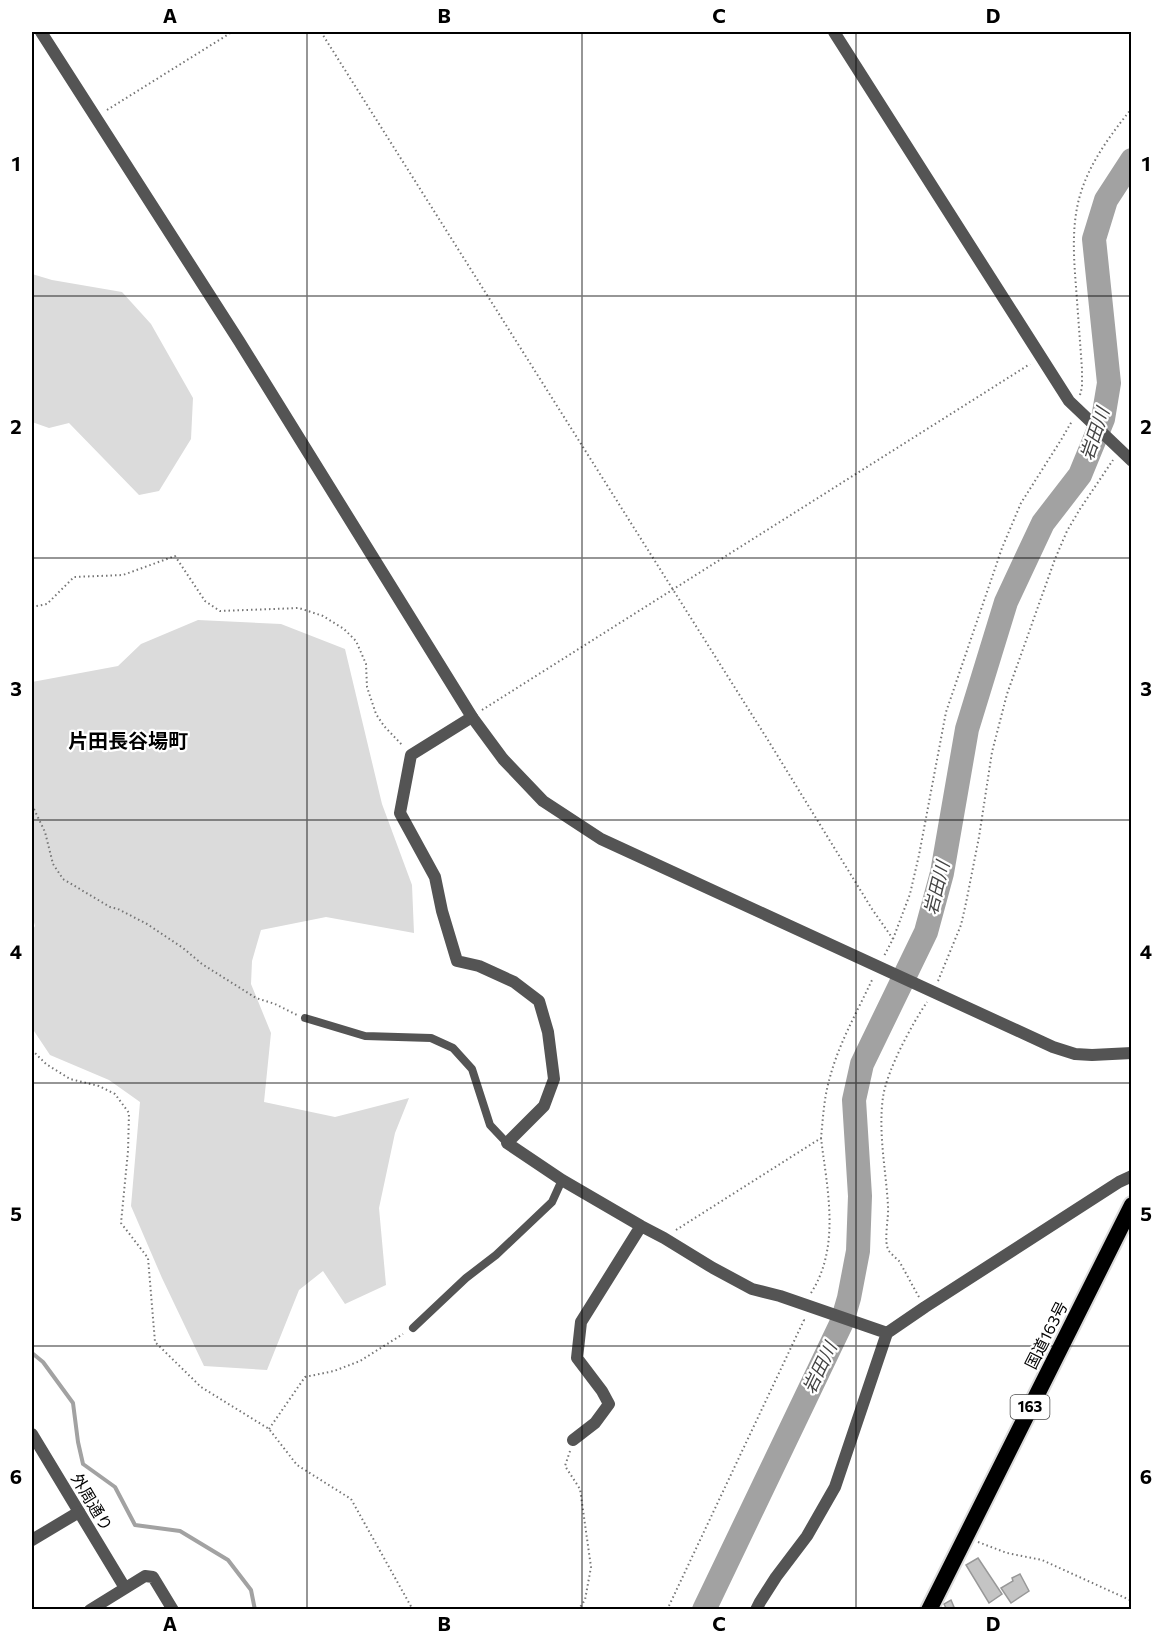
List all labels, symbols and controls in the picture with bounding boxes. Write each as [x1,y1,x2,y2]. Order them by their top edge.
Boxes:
text: A [163,3,177,27]
text: B [437,3,451,27]
text: C [712,3,726,27]
text: D [986,3,1000,27]
text: 1 [11,151,21,175]
text: 1 [1141,151,1151,175]
water label: 岩田川 [1075,403,1114,463]
text: 2 [10,414,22,438]
text: 2 [1140,414,1152,438]
text: 3 [10,676,22,700]
text: 3 [1140,676,1152,700]
district label: 片田長谷場町 [68,728,188,752]
water label: 岩田川 [919,857,954,917]
text: 4 [10,939,22,963]
text: 4 [1140,939,1152,963]
text: 5 [10,1201,22,1225]
text: 5 [1140,1201,1152,1225]
street label: 国道163号 [1020,1298,1071,1372]
water label: 岩田川 [797,1337,842,1397]
road number: 163 [1010,1395,1050,1419]
text: 6 [10,1464,22,1488]
text: 6 [1140,1464,1152,1488]
street label: 外周通り [68,1469,117,1534]
text: A [163,1611,177,1635]
text: B [437,1611,451,1635]
text: C [712,1611,726,1635]
text: D [986,1611,1000,1635]

